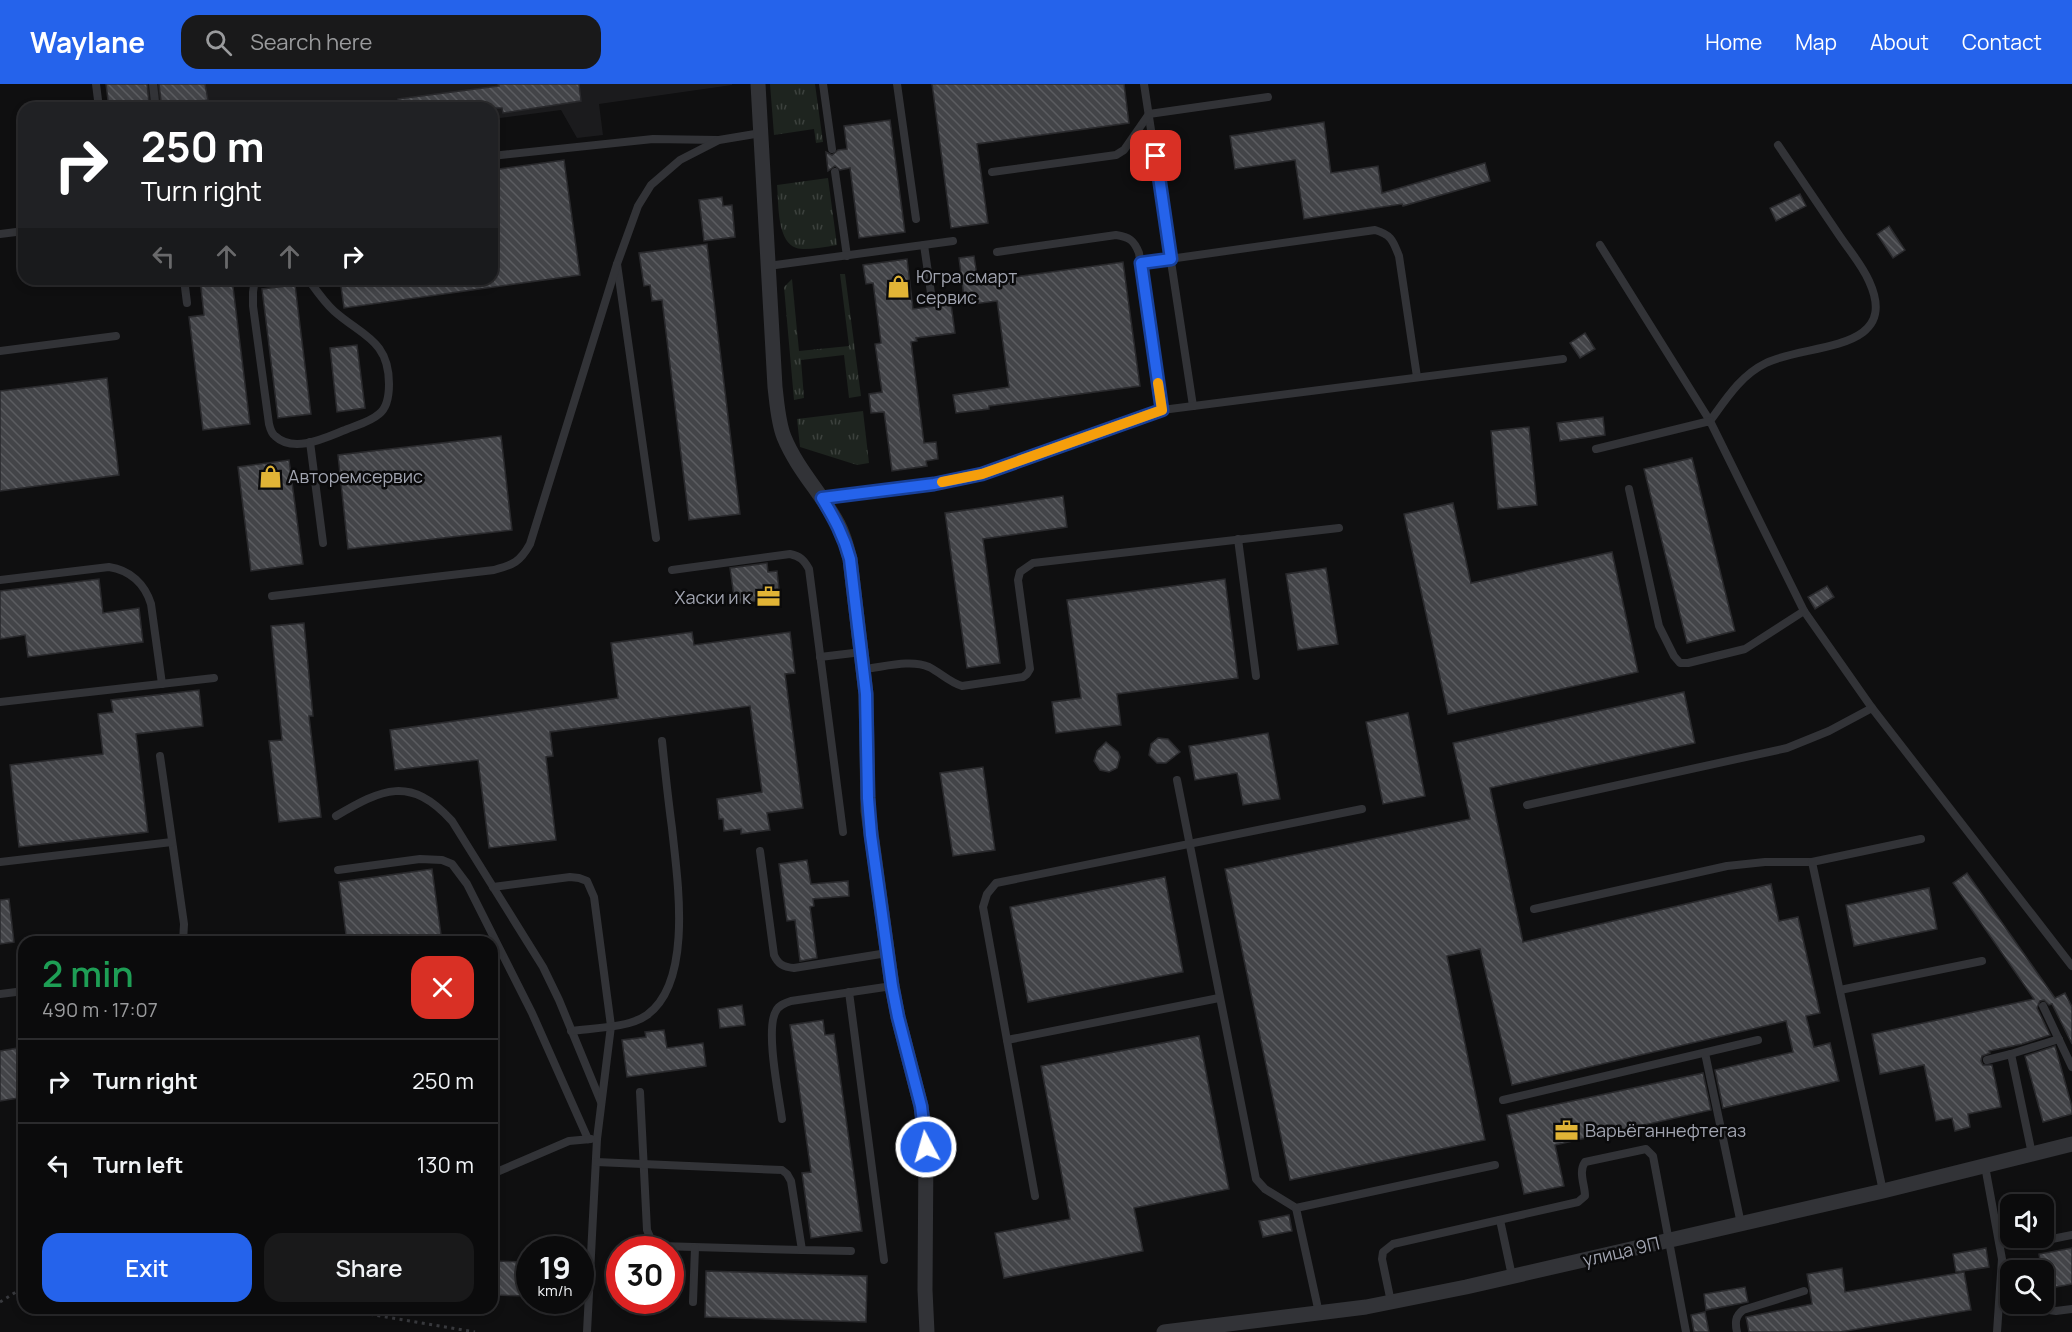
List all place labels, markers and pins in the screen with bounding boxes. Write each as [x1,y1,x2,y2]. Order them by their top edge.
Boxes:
pin [1130,130,1181,181]
place label: Югра смарт сервис [916,264,1017,309]
shop icon: Югра смарт сервис [885,273,911,299]
shop icon: Авторемсервис [257,463,283,489]
place label: Авторемсервис [288,464,423,488]
office icon: Хаски и к [756,584,782,610]
place label: Хаски и к [675,585,752,609]
office icon: Варьёганнефтегаз [1554,1117,1580,1143]
place label: Варьёганнефтегаз [1585,1118,1746,1142]

